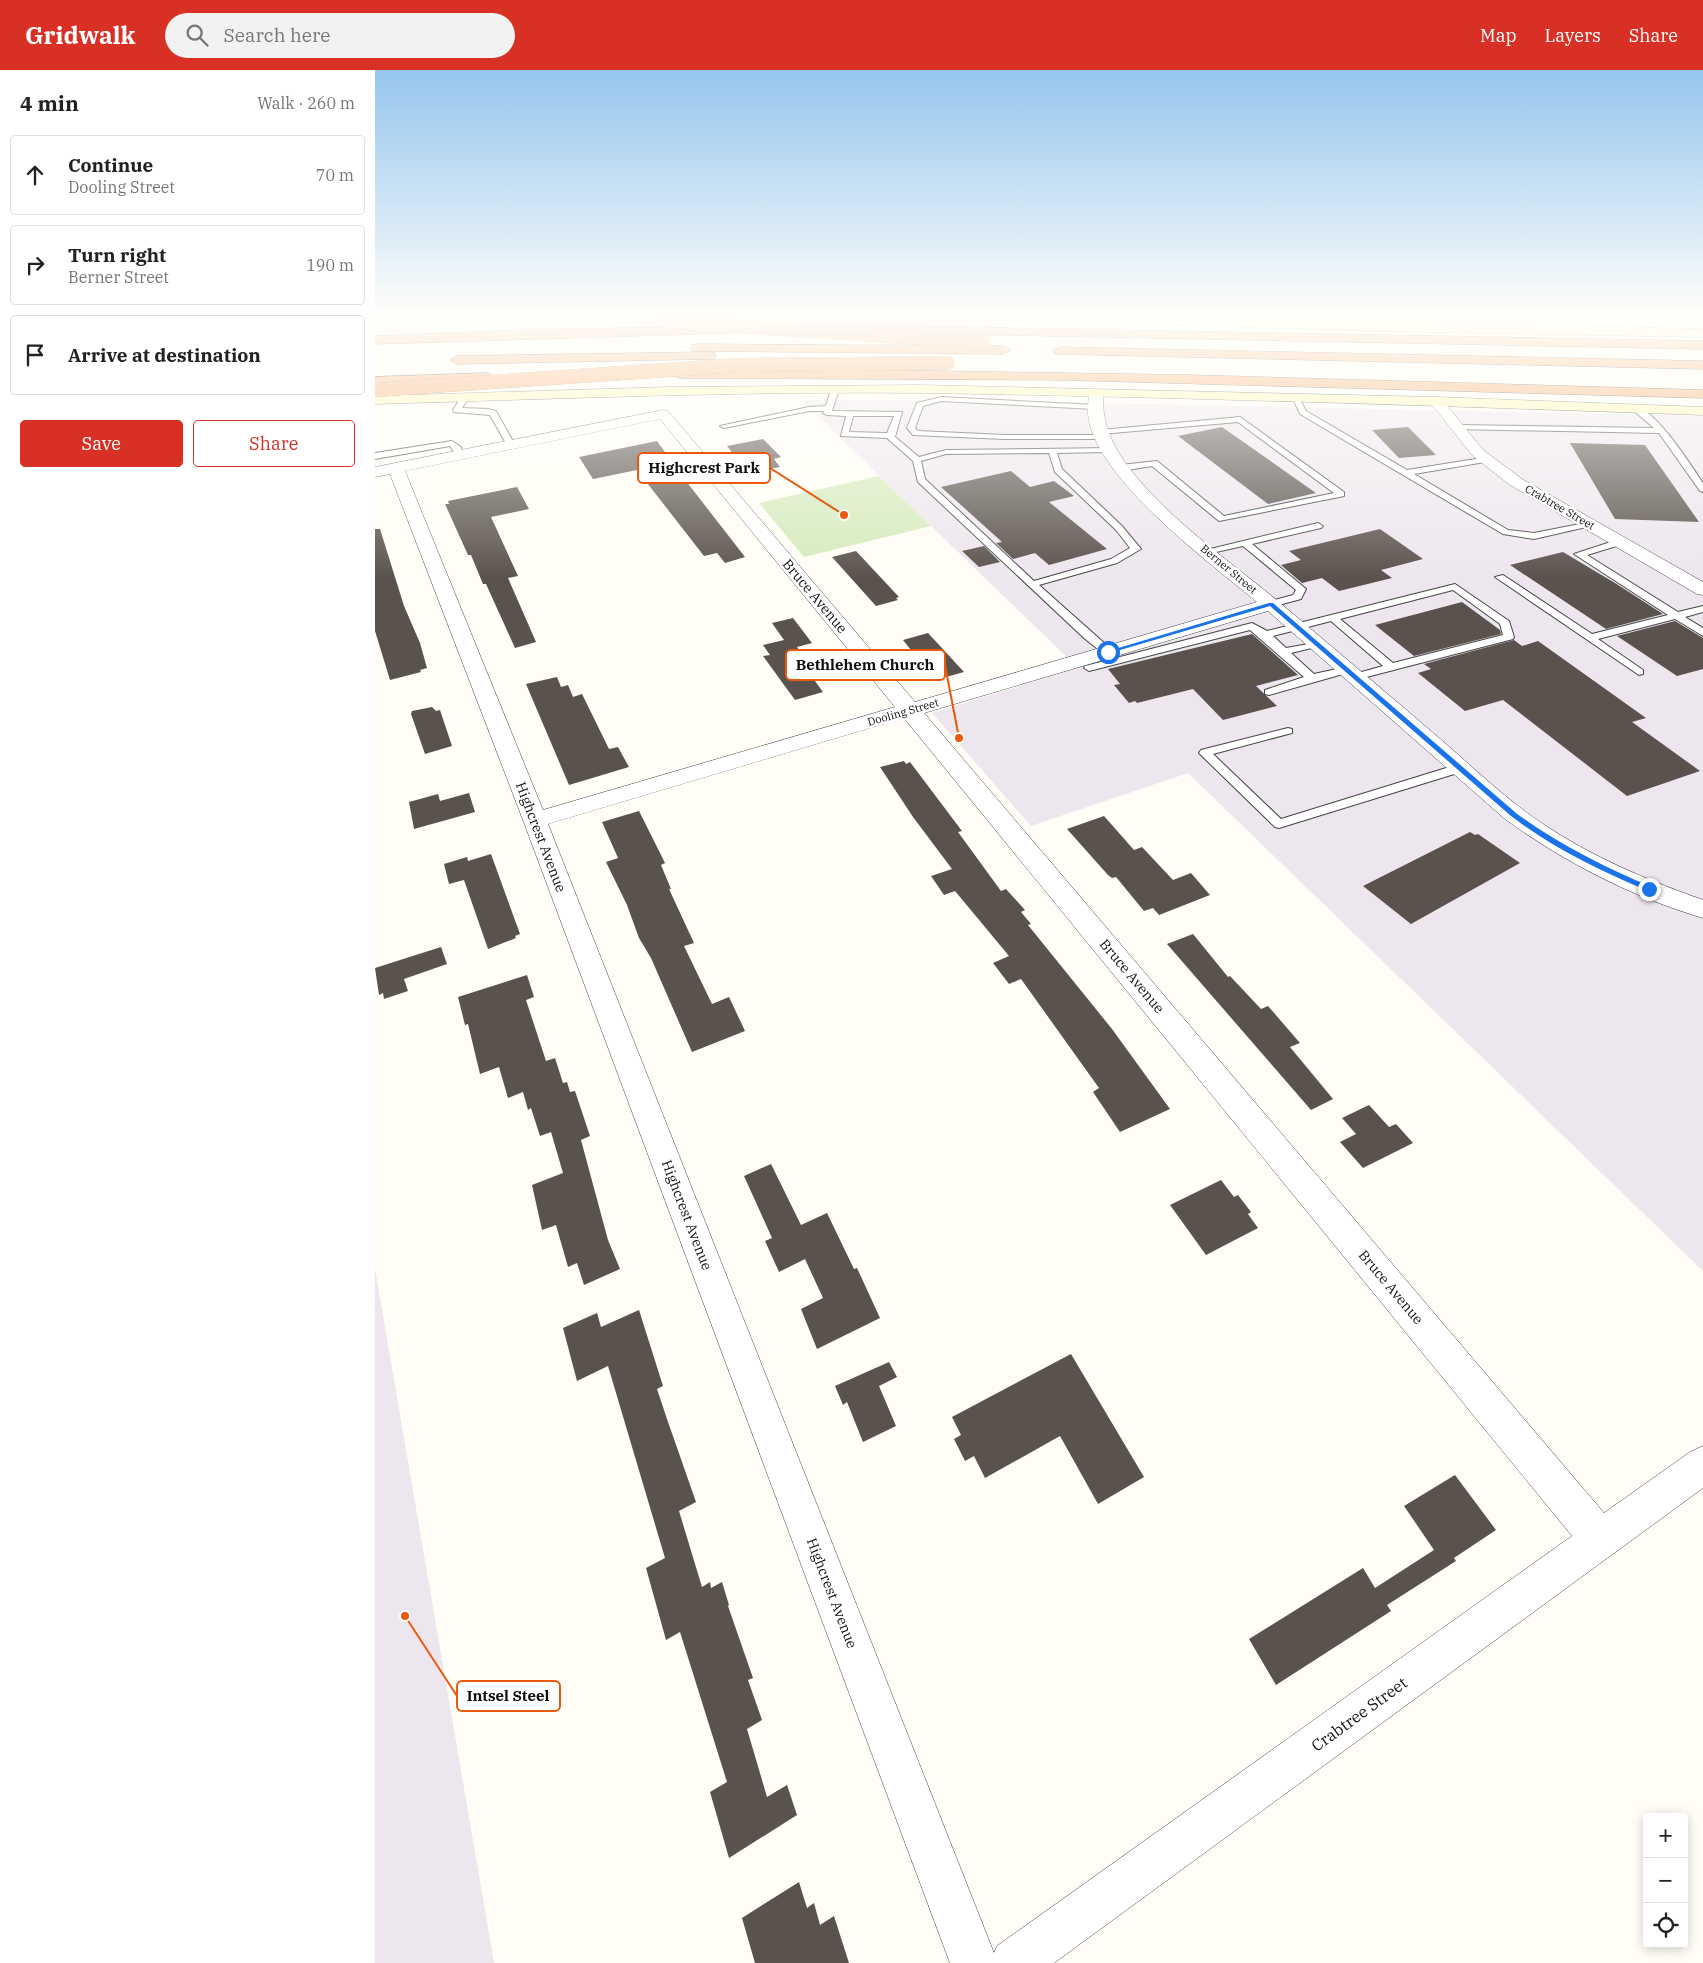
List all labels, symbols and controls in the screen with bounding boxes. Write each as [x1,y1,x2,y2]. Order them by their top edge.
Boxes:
search box [165,13,515,58]
text: Gridwalk [25,19,135,51]
icon: search [183,21,211,49]
text: Search here [223,23,331,47]
text: Map [1480,24,1517,47]
text: Layers [1545,24,1601,47]
text: Share [1629,24,1678,47]
text: 4 min [20,89,79,117]
text: Walk · 260 m [257,93,355,113]
text: Continue [68,153,153,177]
icon: ahead [21,161,49,189]
text: 70 m [316,165,354,185]
text: Dooling Street [68,177,175,197]
text: Turn right [68,243,166,267]
icon: right [21,251,49,279]
text: 190 m [306,255,354,275]
text: Berner Street [68,267,169,287]
icon: arrive [21,341,49,369]
text: Arrive at destination [68,343,261,367]
button: Save [20,420,183,467]
button: Share [193,420,355,467]
callout: Highcrest Park [638,453,770,483]
text: Highcrest Park [648,458,760,477]
street label: Crabtree Street [1523,481,1598,533]
street label: Berner Street [1198,541,1260,597]
street label: Bruce Avenue [779,555,851,637]
route start [1097,641,1120,664]
callout: Bethlehem Church [786,650,945,680]
text: Bethlehem Church [796,655,935,674]
street label: Dooling Street [866,695,940,729]
street label: Highcrest Avenue [512,779,570,895]
route end [1638,878,1661,901]
street label: Bruce Avenue [1096,935,1168,1017]
street label: Highcrest Avenue [658,1157,716,1273]
street label: Bruce Avenue [1355,1246,1427,1328]
street label: Highcrest Avenue [803,1535,861,1651]
street label: Crabtree Street [1307,1672,1411,1756]
callout: Intsel Steel [457,1681,560,1711]
text: Intsel Steel [467,1686,549,1705]
map controls [1643,1813,1688,1948]
button: + [1643,1813,1688,1858]
button: − [1643,1858,1688,1903]
button: locate [1643,1903,1688,1948]

